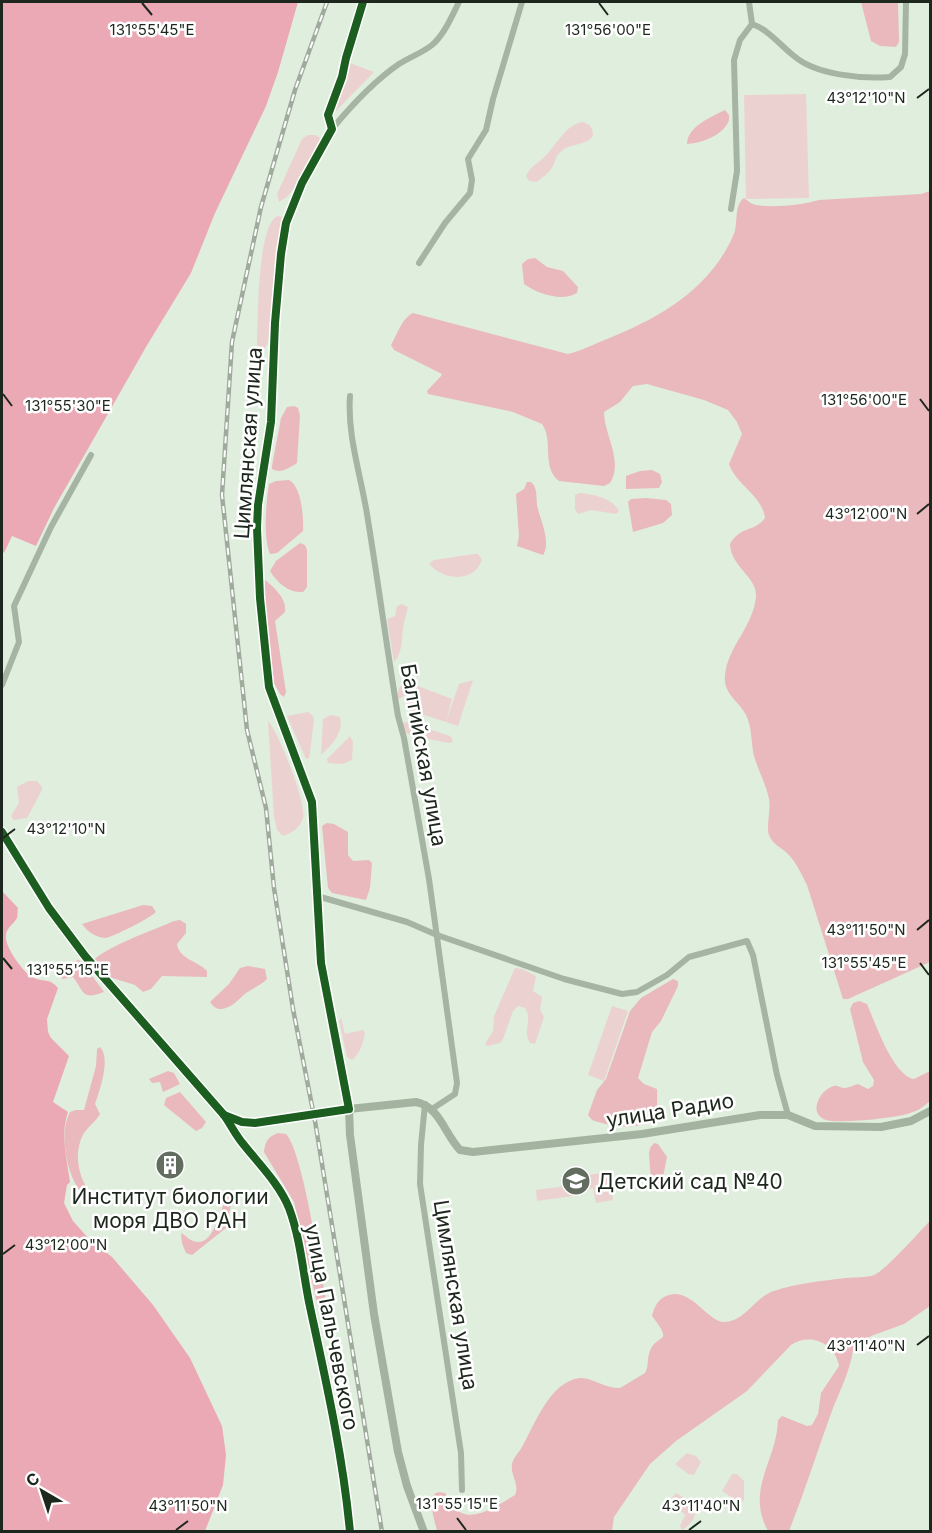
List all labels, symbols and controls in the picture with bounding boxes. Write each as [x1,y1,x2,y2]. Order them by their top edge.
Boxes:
text: 131°55'45"E [110,20,194,39]
text: 131°56'00"E [565,20,651,39]
text: 43°12'10"N [826,88,906,107]
street label: Цимлянская улица [229,346,267,540]
text: 131°56'00"E [821,390,907,409]
text: 131°55'30"E [25,396,111,415]
text: 43°12'00"N [825,504,907,523]
street label: Балтийская улица [396,662,452,848]
text: 43°12'10"N [26,819,106,838]
text: 43°11'50"N [826,920,906,939]
text: 131°55'45"E [822,953,906,972]
text: 131°55'15"E [27,960,109,979]
street label: улица Радио [604,1088,736,1132]
building icon: Институт биологии моря ДВО РАН [154,1149,186,1181]
school or university icon: Детский сад №40 [560,1165,592,1197]
place label: Детский сад №40 [597,1169,783,1194]
place label: Институт биологии моря ДВО РАН [71,1184,269,1233]
street label: Цимлянская улица [429,1198,483,1392]
street label: улица Пальчевского [300,1222,364,1432]
text: 43°12'00"N [25,1235,107,1254]
text: 43°11'40"N [827,1336,905,1355]
north arrow [12,1461,72,1521]
text: С [22,1468,44,1491]
text: 131°55'15"E [416,1494,498,1513]
text: 43°11'50"N [148,1496,228,1515]
text: 43°11'40"N [662,1496,740,1515]

